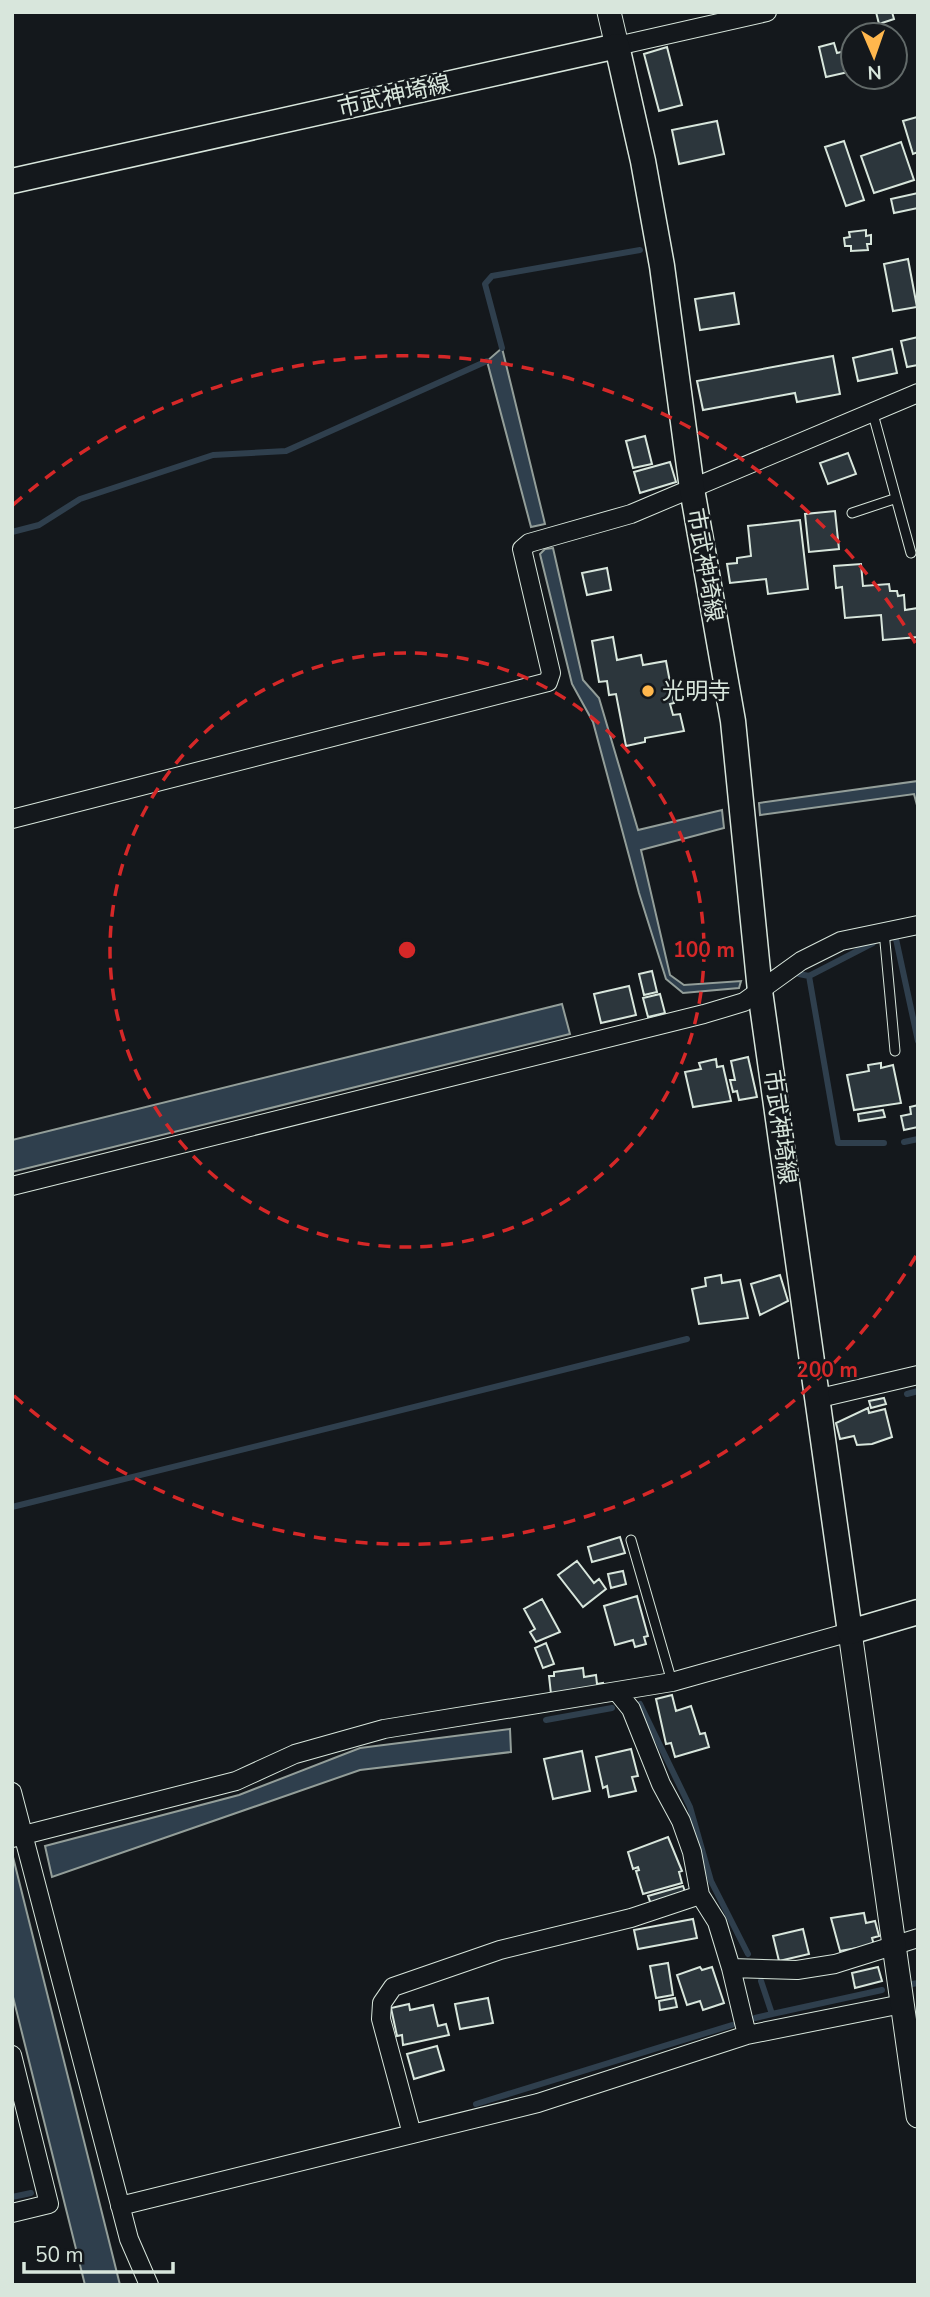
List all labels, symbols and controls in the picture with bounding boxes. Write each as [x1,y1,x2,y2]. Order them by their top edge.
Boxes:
north arrow [839,21,909,91]
text: N [867,59,882,85]
street label: 市武神埼線 [334,68,454,124]
street label: 市武神埼線 [680,506,730,624]
place label: 光明寺 [662,676,731,707]
marker: 光明寺 [640,683,656,699]
text: 100 m [673,936,735,964]
centre of rings [395,938,419,962]
street label: 市武神埼線 [757,1068,803,1186]
text: 200 m [796,1356,858,1384]
scale bar [24,2230,173,2274]
text: 50 m [35,2241,84,2269]

